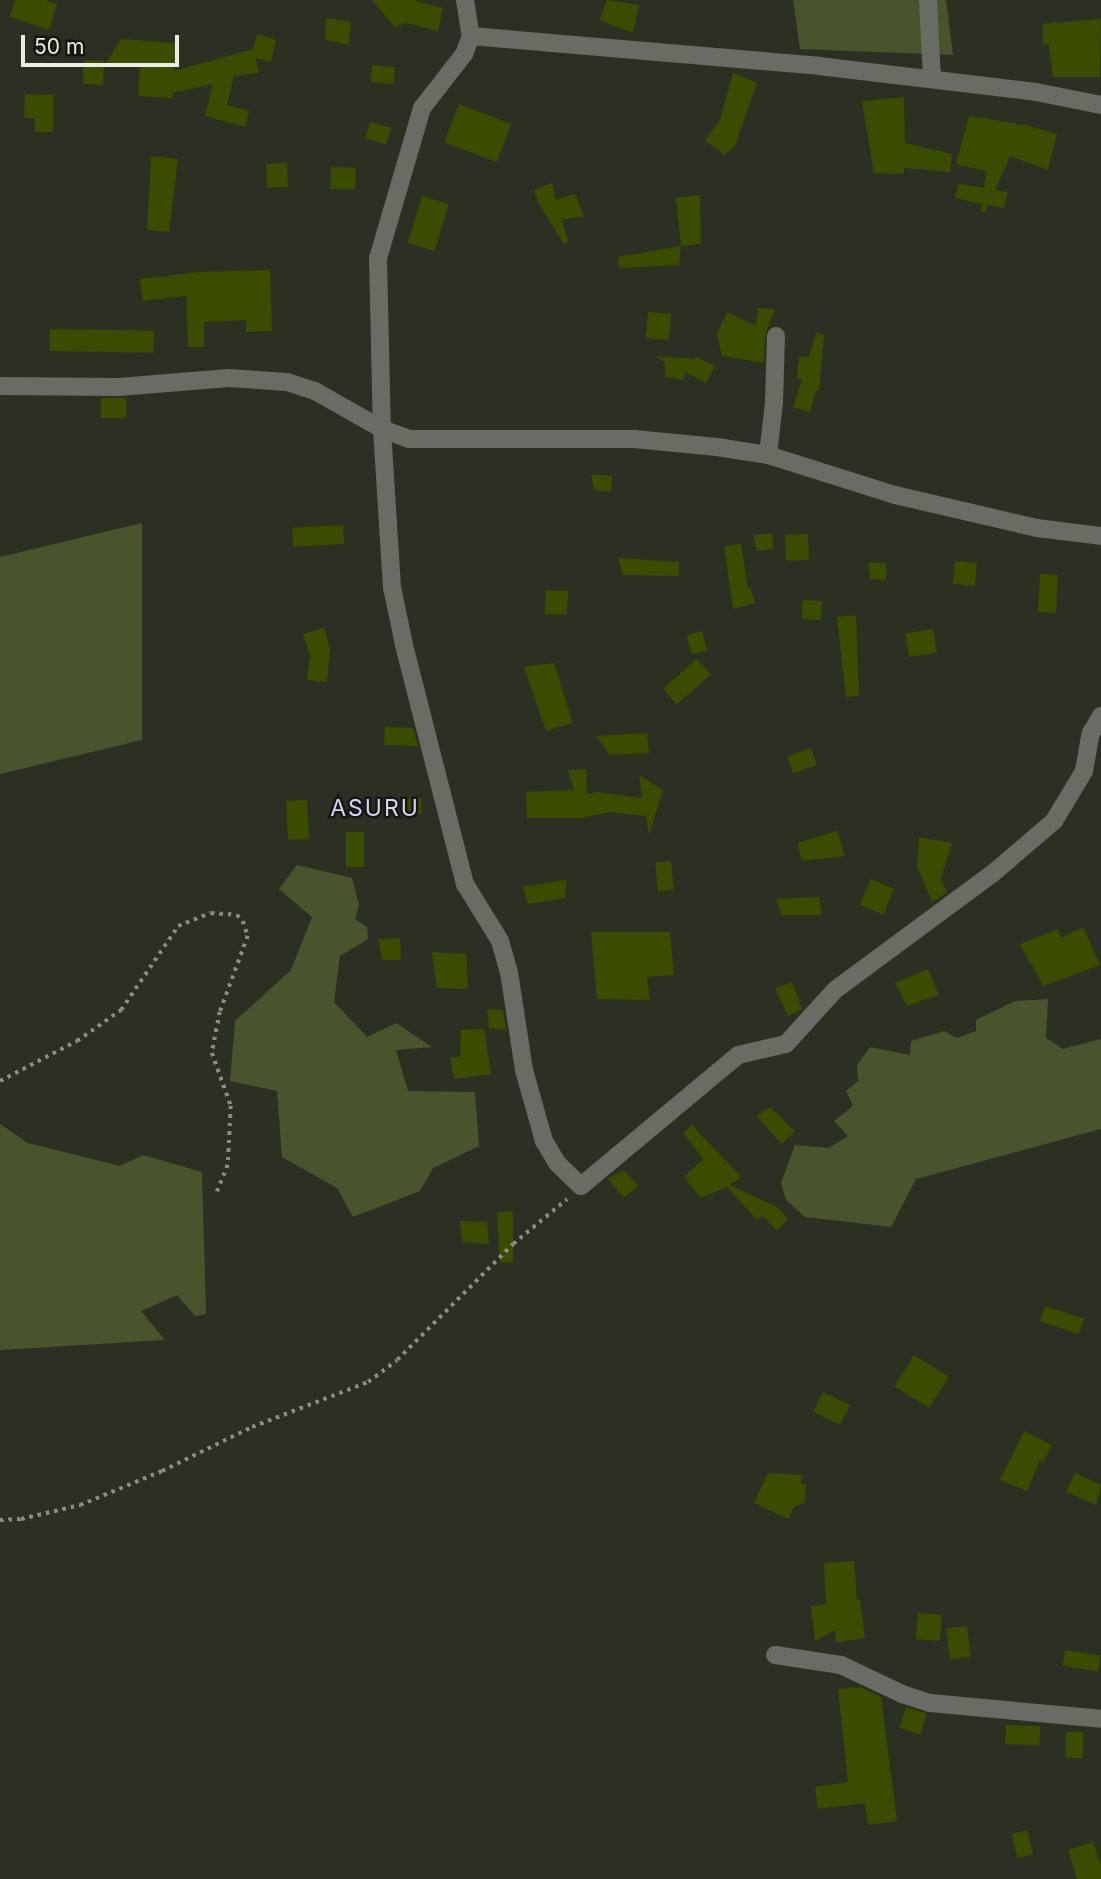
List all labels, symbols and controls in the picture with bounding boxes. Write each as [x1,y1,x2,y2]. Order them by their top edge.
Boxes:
scale bar [24,21,182,65]
text: 50 m [34,34,84,59]
district label: ASURU [331,794,419,822]

